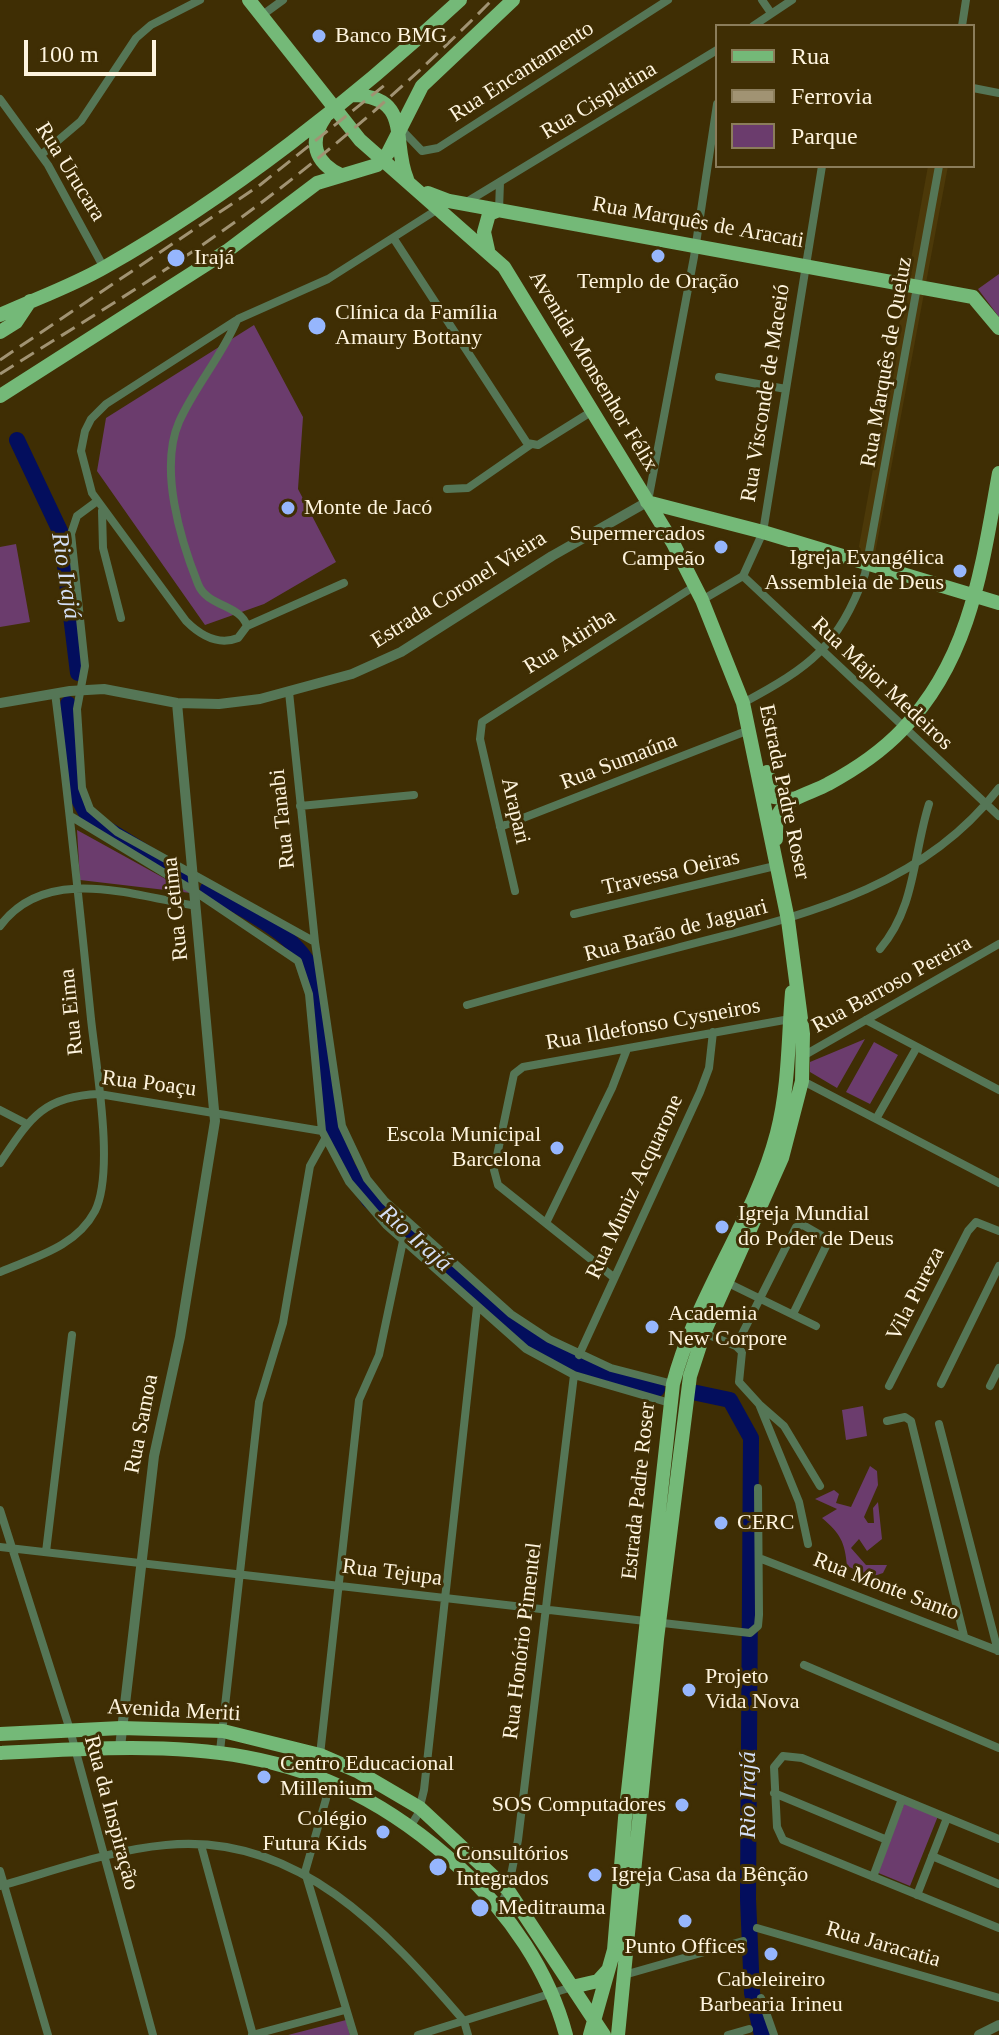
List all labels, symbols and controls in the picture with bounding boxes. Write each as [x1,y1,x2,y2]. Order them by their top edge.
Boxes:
street label: Rua Encantamento [445,16,599,128]
place label: Banco BMG [335,23,447,49]
scale bar [28,24,160,74]
legend [715,24,975,168]
marker: Banco BMG [310,27,328,45]
text: 100 m [38,41,99,67]
text: Rua [791,43,830,69]
street label: Rua Cisplatina [536,56,662,146]
text: Ferrovia [791,83,872,109]
street label: Rua Urucara [29,118,111,226]
text: Parque [791,123,858,149]
street label: Rua Marquês de Aracati [590,191,806,255]
place label: Irajá [194,245,234,271]
marker: Irajá [165,247,187,269]
marker: Templo de Oração [649,247,667,265]
street label: Rua Marquês de Queluz [855,255,919,469]
street label: Avenida Monsenhor Félix [523,266,663,476]
place label: Templo de Oração [577,269,739,295]
street label: Rua Visconde de Maceió [736,282,796,504]
place label: Clínica da Família Amaury Bottany [335,300,498,352]
marker: Clínica da Família Amaury Bottany [306,315,328,337]
place label: Monte de Jacó [304,495,432,521]
marker: Monte de Jacó [279,499,297,517]
place label: Supermercados Campeão [569,521,705,572]
street label: Estrada Coronel Vieira [367,525,551,655]
water label: Rio Irajá [44,531,86,621]
marker: Supermercados Campeão [712,538,730,556]
place label: Igreja Evangélica Assembleia de Deus [764,545,944,596]
marker: Igreja Evangélica Assembleia de Deus [951,562,969,580]
street label: Rua Atiriba [519,603,621,681]
street label: Rua Major Medeiros [806,612,958,756]
street label: Estrada Padre Roser [753,702,815,882]
street label: Rua Sumaúna [557,728,681,796]
street label: Rua Tanabi [265,768,301,870]
street label: Arapari [495,775,535,847]
street label: Travessa Oeiras [600,844,742,902]
street label: Rua Cetima [157,856,195,962]
street label: Rua Barão de Jaguari [581,894,771,968]
street label: Rua Barroso Pereira [808,930,976,1040]
street label: Rua Eima [54,967,90,1057]
street label: Rua Ildefonso Cysneiros [544,993,762,1057]
street label: Rua Poaçu [100,1065,198,1103]
street label: Rua Muniz Acquarone [581,1091,689,1283]
place label: Escola Municipal Barcelona [386,1122,541,1174]
marker: Escola Municipal Barcelona [548,1139,566,1157]
water label: Rio Irajá [373,1199,457,1279]
place label: Igreja Mundial do Poder de Deus [738,1201,894,1252]
marker: Igreja Mundial do Poder de Deus [713,1218,731,1236]
street label: Vila Pureza [881,1243,951,1345]
place label: Academia New Corpore [668,1301,787,1352]
marker: Academia New Corpore [643,1318,661,1336]
street label: Rua Samoa [119,1372,165,1476]
street label: Estrada Padre Roser [617,1401,661,1581]
place label: CERC [737,1510,794,1536]
marker: CERC [712,1514,730,1532]
street label: Rua Honório Pimentel [498,1541,548,1741]
street label: Rua Monte Santo [809,1547,963,1627]
street label: Rua Tejupa [341,1554,443,1592]
place label: Projeto Vida Nova [705,1664,800,1716]
marker: Projeto Vida Nova [680,1681,698,1699]
street label: Avenida Meriti [107,1694,241,1728]
street label: Rua da Inspiração [78,1733,144,1893]
place label: Centro Educacional Millenium [280,1751,454,1802]
water label: Rio Irajá [735,1751,763,1839]
marker: Centro Educacional Millenium [255,1768,273,1786]
place label: SOS Computadores [492,1792,666,1818]
marker: SOS Computadores [673,1796,691,1814]
place label: Colégio Futura Kids [262,1806,367,1858]
marker: Colégio Futura Kids [374,1823,392,1841]
place label: Consultórios Integrados [456,1841,568,1892]
marker: Consultórios Integrados [427,1856,449,1878]
place label: Igreja Casa da Bênção [611,1862,808,1888]
marker: Igreja Casa da Bênção [586,1866,604,1884]
place label: Meditrauma [498,1895,606,1921]
marker: Meditrauma [469,1897,491,1919]
marker: Punto Offices [676,1912,694,1930]
street label: Rua Jaracatia [823,1916,943,1974]
place label: Punto Offices [624,1934,746,1960]
marker: Cabeleireiro Barbearia Irineu [762,1945,780,1963]
place label: Cabeleireiro Barbearia Irineu [699,1967,843,2018]

